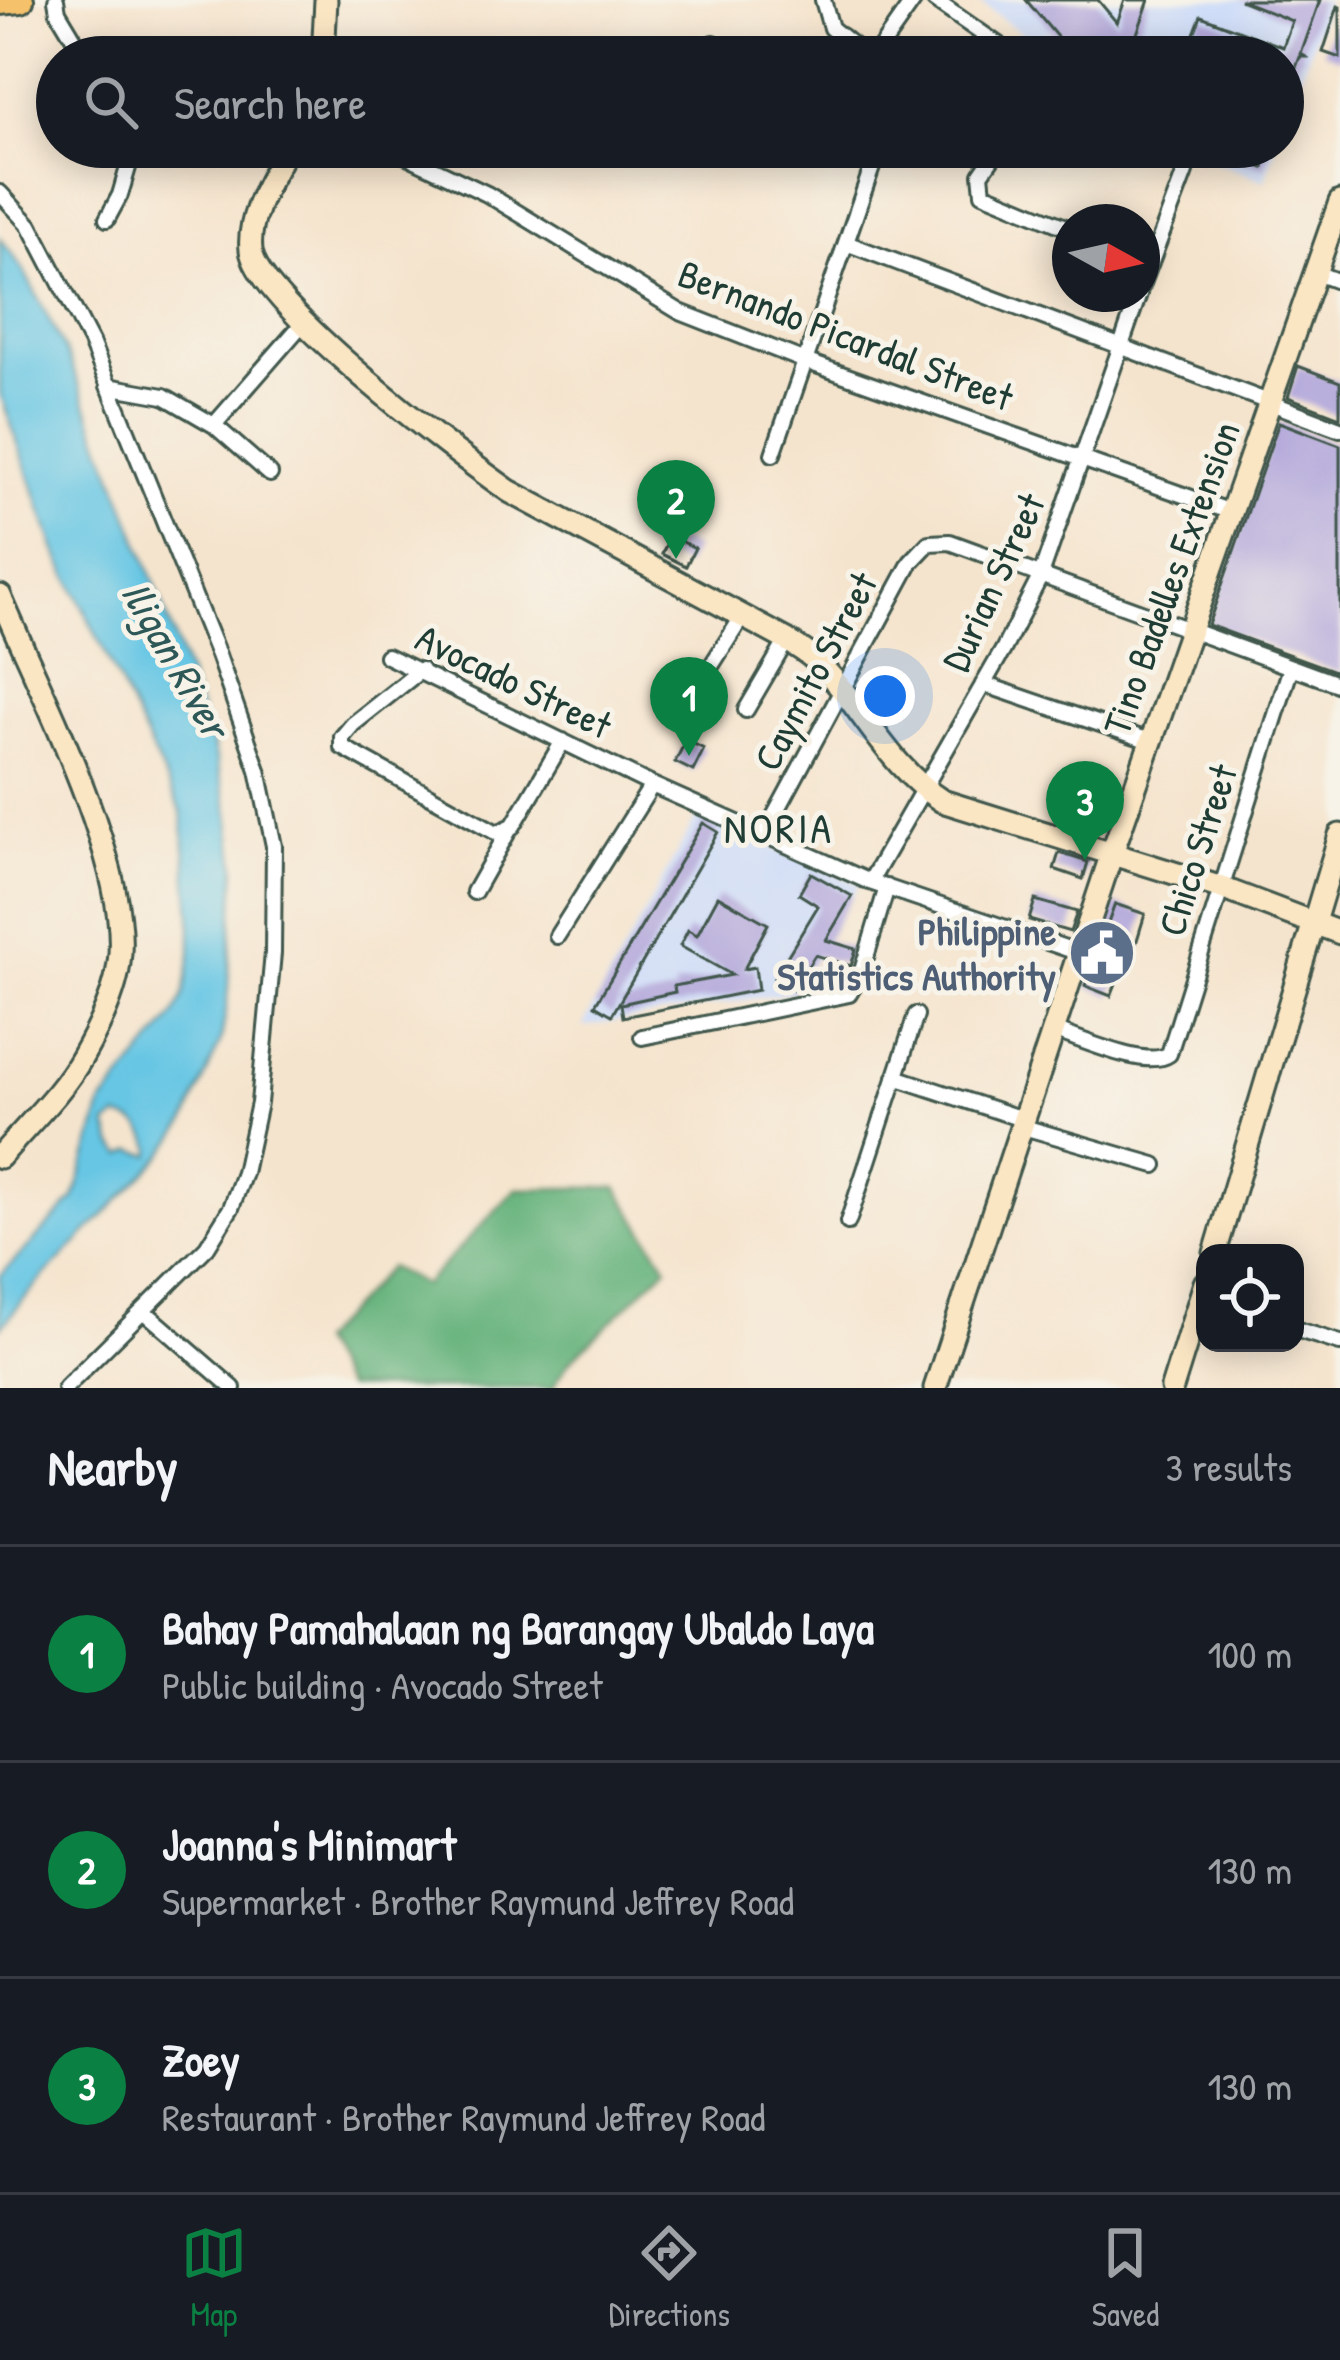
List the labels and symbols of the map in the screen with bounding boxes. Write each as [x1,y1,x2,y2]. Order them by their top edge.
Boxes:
north arrow [1052,204,1160,312]
street label: Bernando Picardal Street [671,246,1022,423]
street label: Tino Badelles Extension [1089,414,1252,742]
pin: 2 [637,460,715,559]
street label: Durian Street [928,484,1057,679]
street label: Caymito Street [740,562,889,779]
water label: Iligan River [108,570,247,752]
street label: Avocado Street [408,610,621,751]
pin: 1 [650,657,728,756]
your location [855,666,915,726]
street label: Chico Street [1144,757,1249,942]
pin: 3 [1046,761,1124,860]
district label: NORIA [724,799,834,856]
place label: Philippine Statistics Authority [777,904,1056,1003]
public building icon: Philippine Statistics Authority [1067,918,1137,988]

